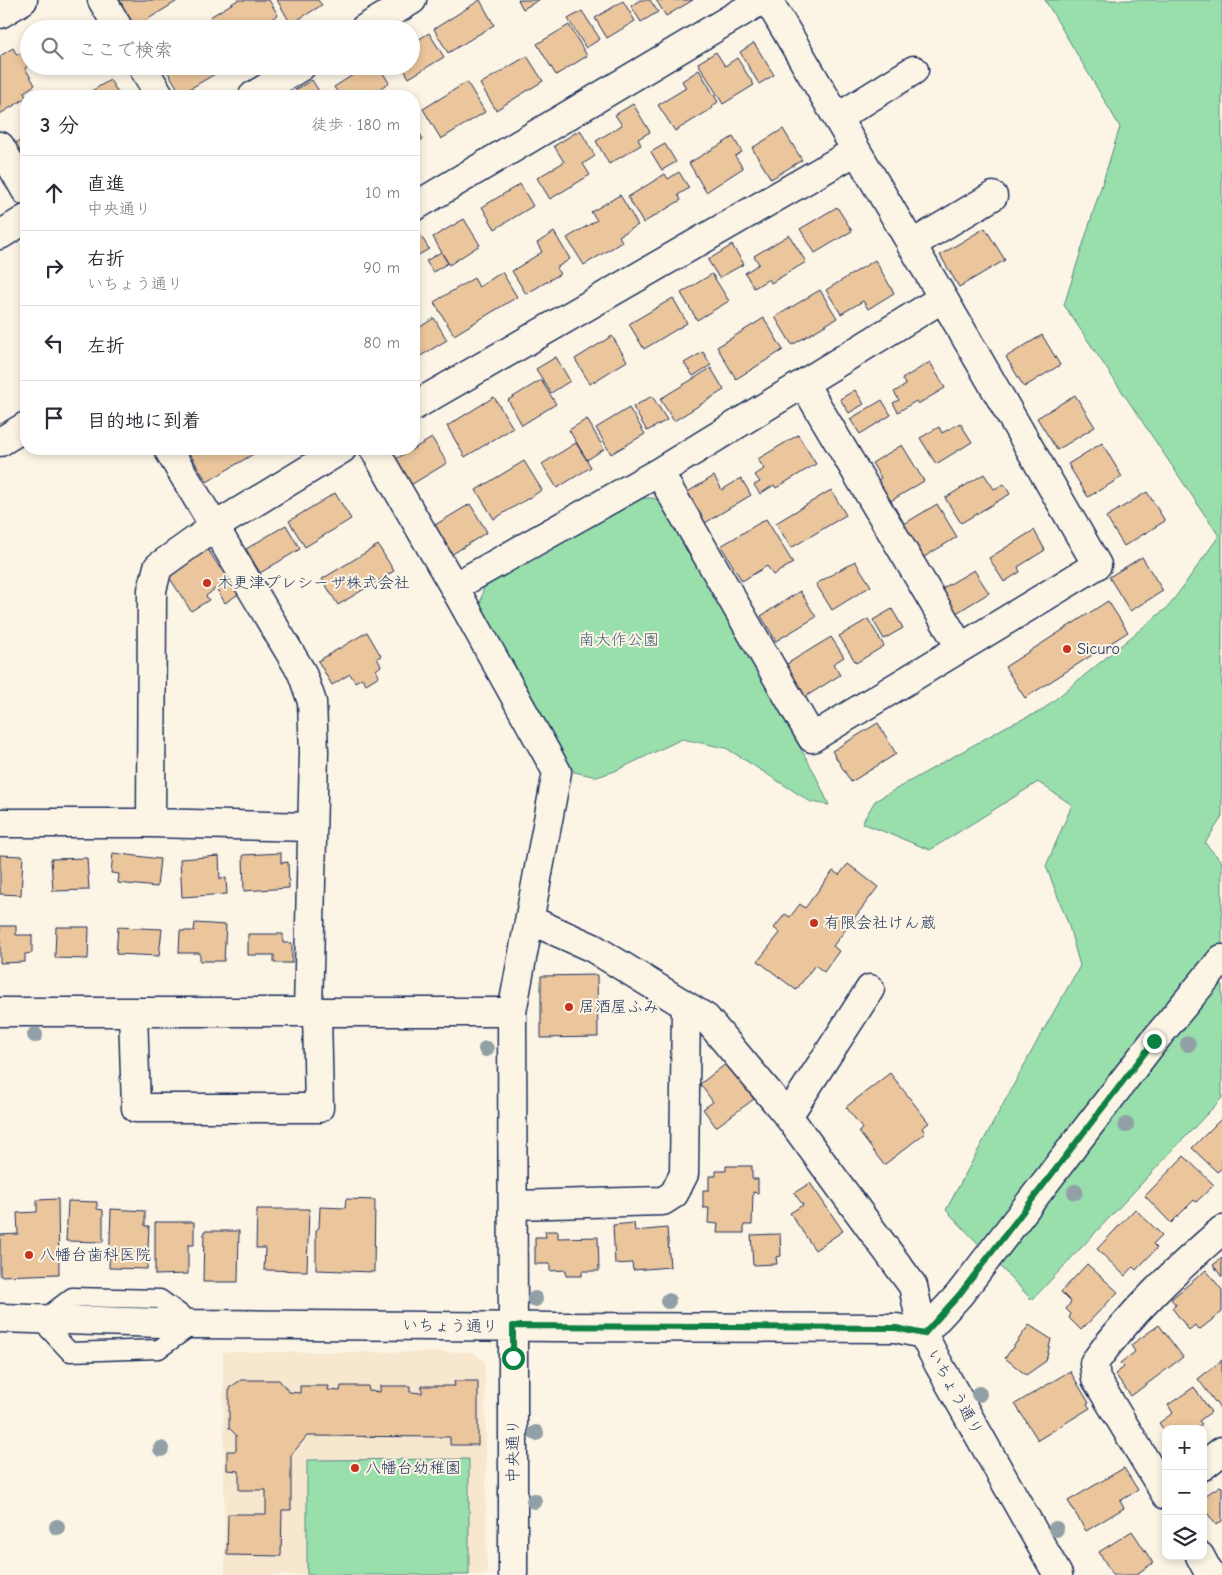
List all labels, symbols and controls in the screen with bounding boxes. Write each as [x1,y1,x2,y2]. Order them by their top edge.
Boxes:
search box [20,20,420,75]
icon: search [38,34,66,62]
text: ここで検索 [78,39,173,61]
text: 3 分 [40,113,79,137]
text: 徒歩 · 180 m [312,116,400,134]
text: 直進 [87,173,125,195]
icon: ahead [40,179,68,207]
text: 10 m [365,184,400,202]
text: 中央通り [87,200,151,218]
text: 右折 [87,248,125,270]
icon: right [40,254,68,282]
text: 90 m [363,259,400,277]
text: いちょう通り [87,275,183,293]
icon: left [40,329,68,357]
text: 80 m [363,334,400,352]
text: 左折 [87,335,125,357]
icon: arrive [40,404,68,432]
text: 目的地に到着 [87,410,201,432]
place label: 木更津プレシーザ株式会社 [217,574,410,592]
marker: 木更津プレシーザ株式会社 [201,577,213,589]
park label: 南大作公園 [579,631,659,649]
place label: Sicuro [1077,640,1120,658]
marker: Sicuro [1061,643,1073,655]
place label: 有限会社けん蔵 [824,914,936,932]
marker: 有限会社けん蔵 [808,917,820,929]
place label: 居酒屋ふみ [579,998,659,1016]
marker: 居酒屋ふみ [563,1001,575,1013]
route end [1143,1030,1166,1053]
place label: 八幡台歯科医院 [39,1246,151,1264]
marker: 八幡台歯科医院 [23,1249,35,1261]
street label: いちょう通り [402,1316,498,1336]
street label: いちょう通り [924,1346,986,1438]
route start [502,1347,525,1370]
street label: 中央通り [504,1419,522,1483]
map controls [1162,1425,1207,1560]
button: + [1162,1425,1207,1470]
place label: 八幡台幼稚園 [365,1459,461,1477]
marker: 八幡台幼稚園 [349,1462,361,1474]
button: − [1162,1470,1207,1515]
button: layers [1162,1515,1207,1560]

